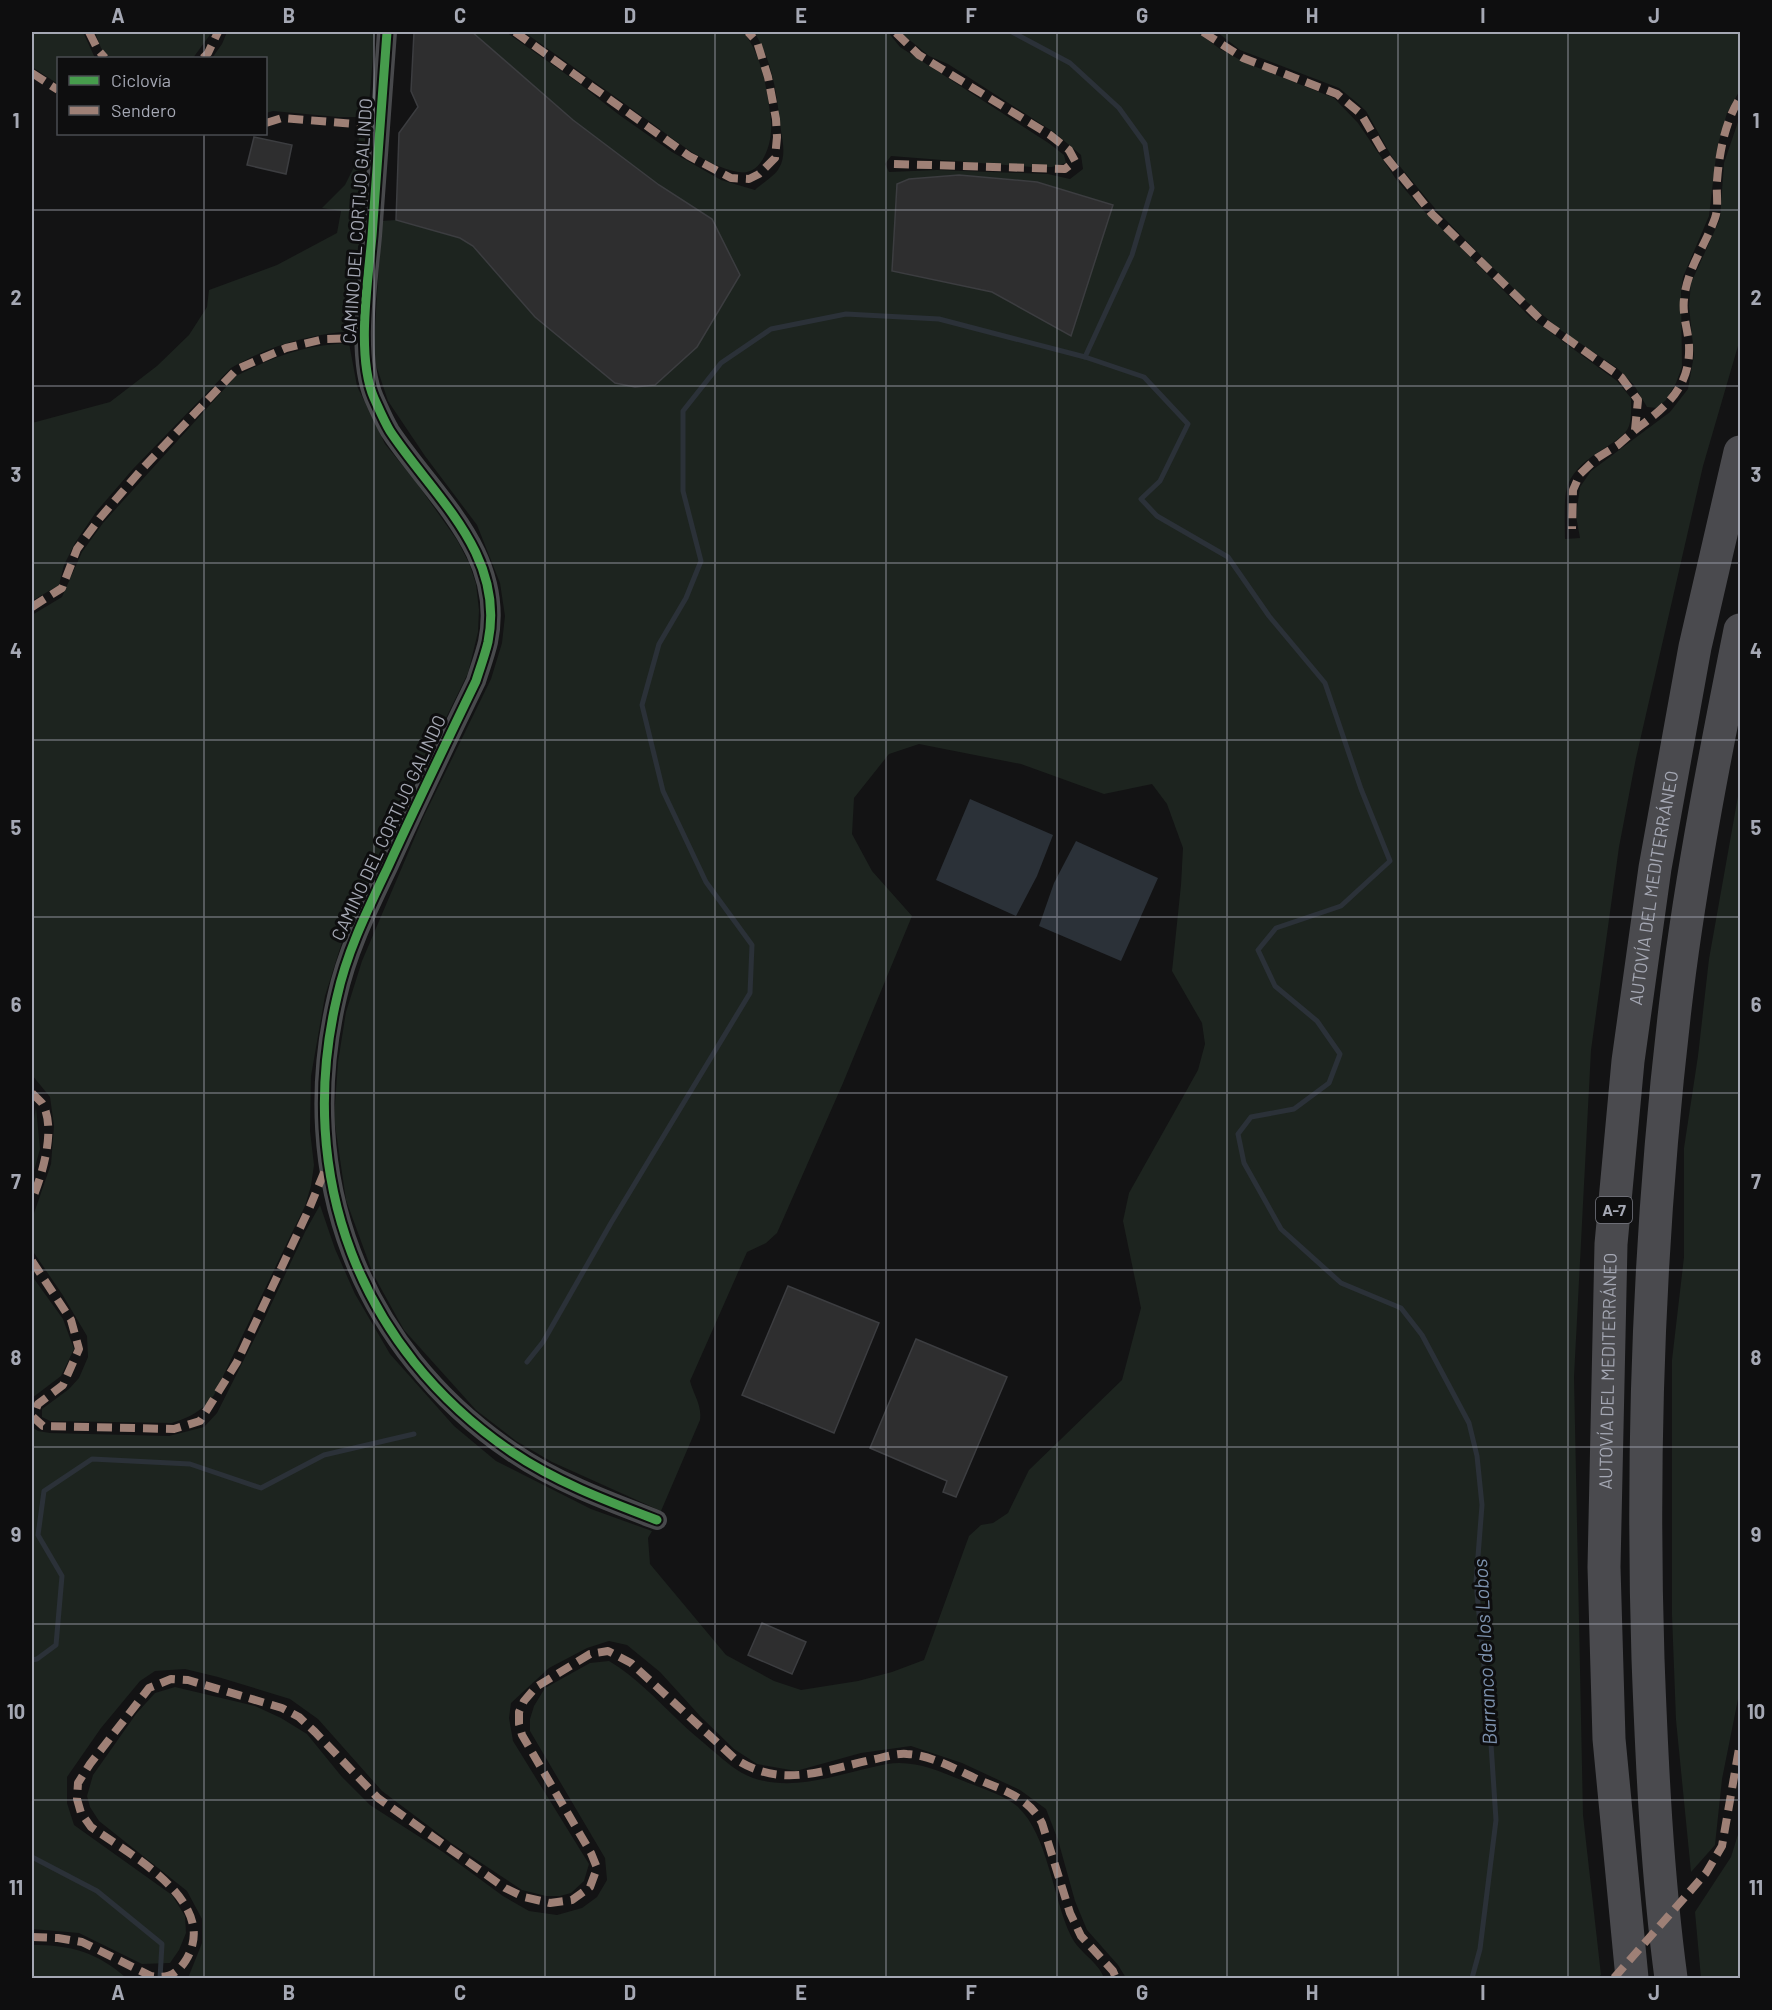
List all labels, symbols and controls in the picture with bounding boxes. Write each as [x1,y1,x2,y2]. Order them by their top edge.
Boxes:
text: A [111,3,125,27]
text: B [283,3,295,27]
text: C [454,3,466,27]
text: D [624,3,636,27]
text: E [795,3,807,27]
text: F [965,3,977,27]
text: G [1136,3,1148,27]
text: H [1306,3,1318,27]
text: I [1480,3,1486,27]
text: J [1648,3,1660,27]
legend [57,57,267,135]
text: Ciclovía [111,69,171,91]
street label: CAMINO DEL CORTIJO GALINDO [337,97,377,345]
text: Sendero [111,99,176,121]
text: 1 [12,108,20,132]
text: 1 [1752,108,1760,132]
text: 2 [10,285,22,309]
text: 2 [1750,285,1762,309]
text: 3 [11,462,21,486]
text: 3 [1751,462,1761,486]
text: 4 [10,638,22,662]
text: 4 [1750,638,1762,662]
street label: CAMINO DEL CORTIJO GALINDO [326,711,450,944]
street label: AUTOVÍA DEL MEDITERRÁNEO [1624,769,1682,1006]
text: 5 [11,815,22,839]
text: 5 [1751,815,1762,839]
text: 6 [11,992,22,1016]
text: 6 [1751,992,1762,1016]
text: 7 [11,1169,21,1193]
text: 7 [1751,1169,1761,1193]
road number: A-7 [1596,1197,1632,1223]
street label: AUTOVÍA DEL MEDITERRÁNEO [1594,1252,1621,1490]
text: 8 [11,1345,22,1369]
text: 8 [1751,1345,1762,1369]
text: 9 [11,1522,21,1546]
text: 9 [1751,1522,1761,1546]
water label: Barranco de los Lobos [1467,1558,1501,1746]
text: 10 [7,1699,25,1723]
text: 10 [1747,1699,1765,1723]
text: 11 [9,1875,23,1899]
text: 11 [1749,1875,1763,1899]
text: A [111,1980,125,2004]
text: B [283,1980,295,2004]
text: C [454,1980,466,2004]
text: D [624,1980,636,2004]
text: E [795,1980,807,2004]
text: F [965,1980,977,2004]
text: G [1136,1980,1148,2004]
text: H [1306,1980,1318,2004]
text: I [1480,1980,1486,2004]
text: J [1648,1980,1660,2004]

